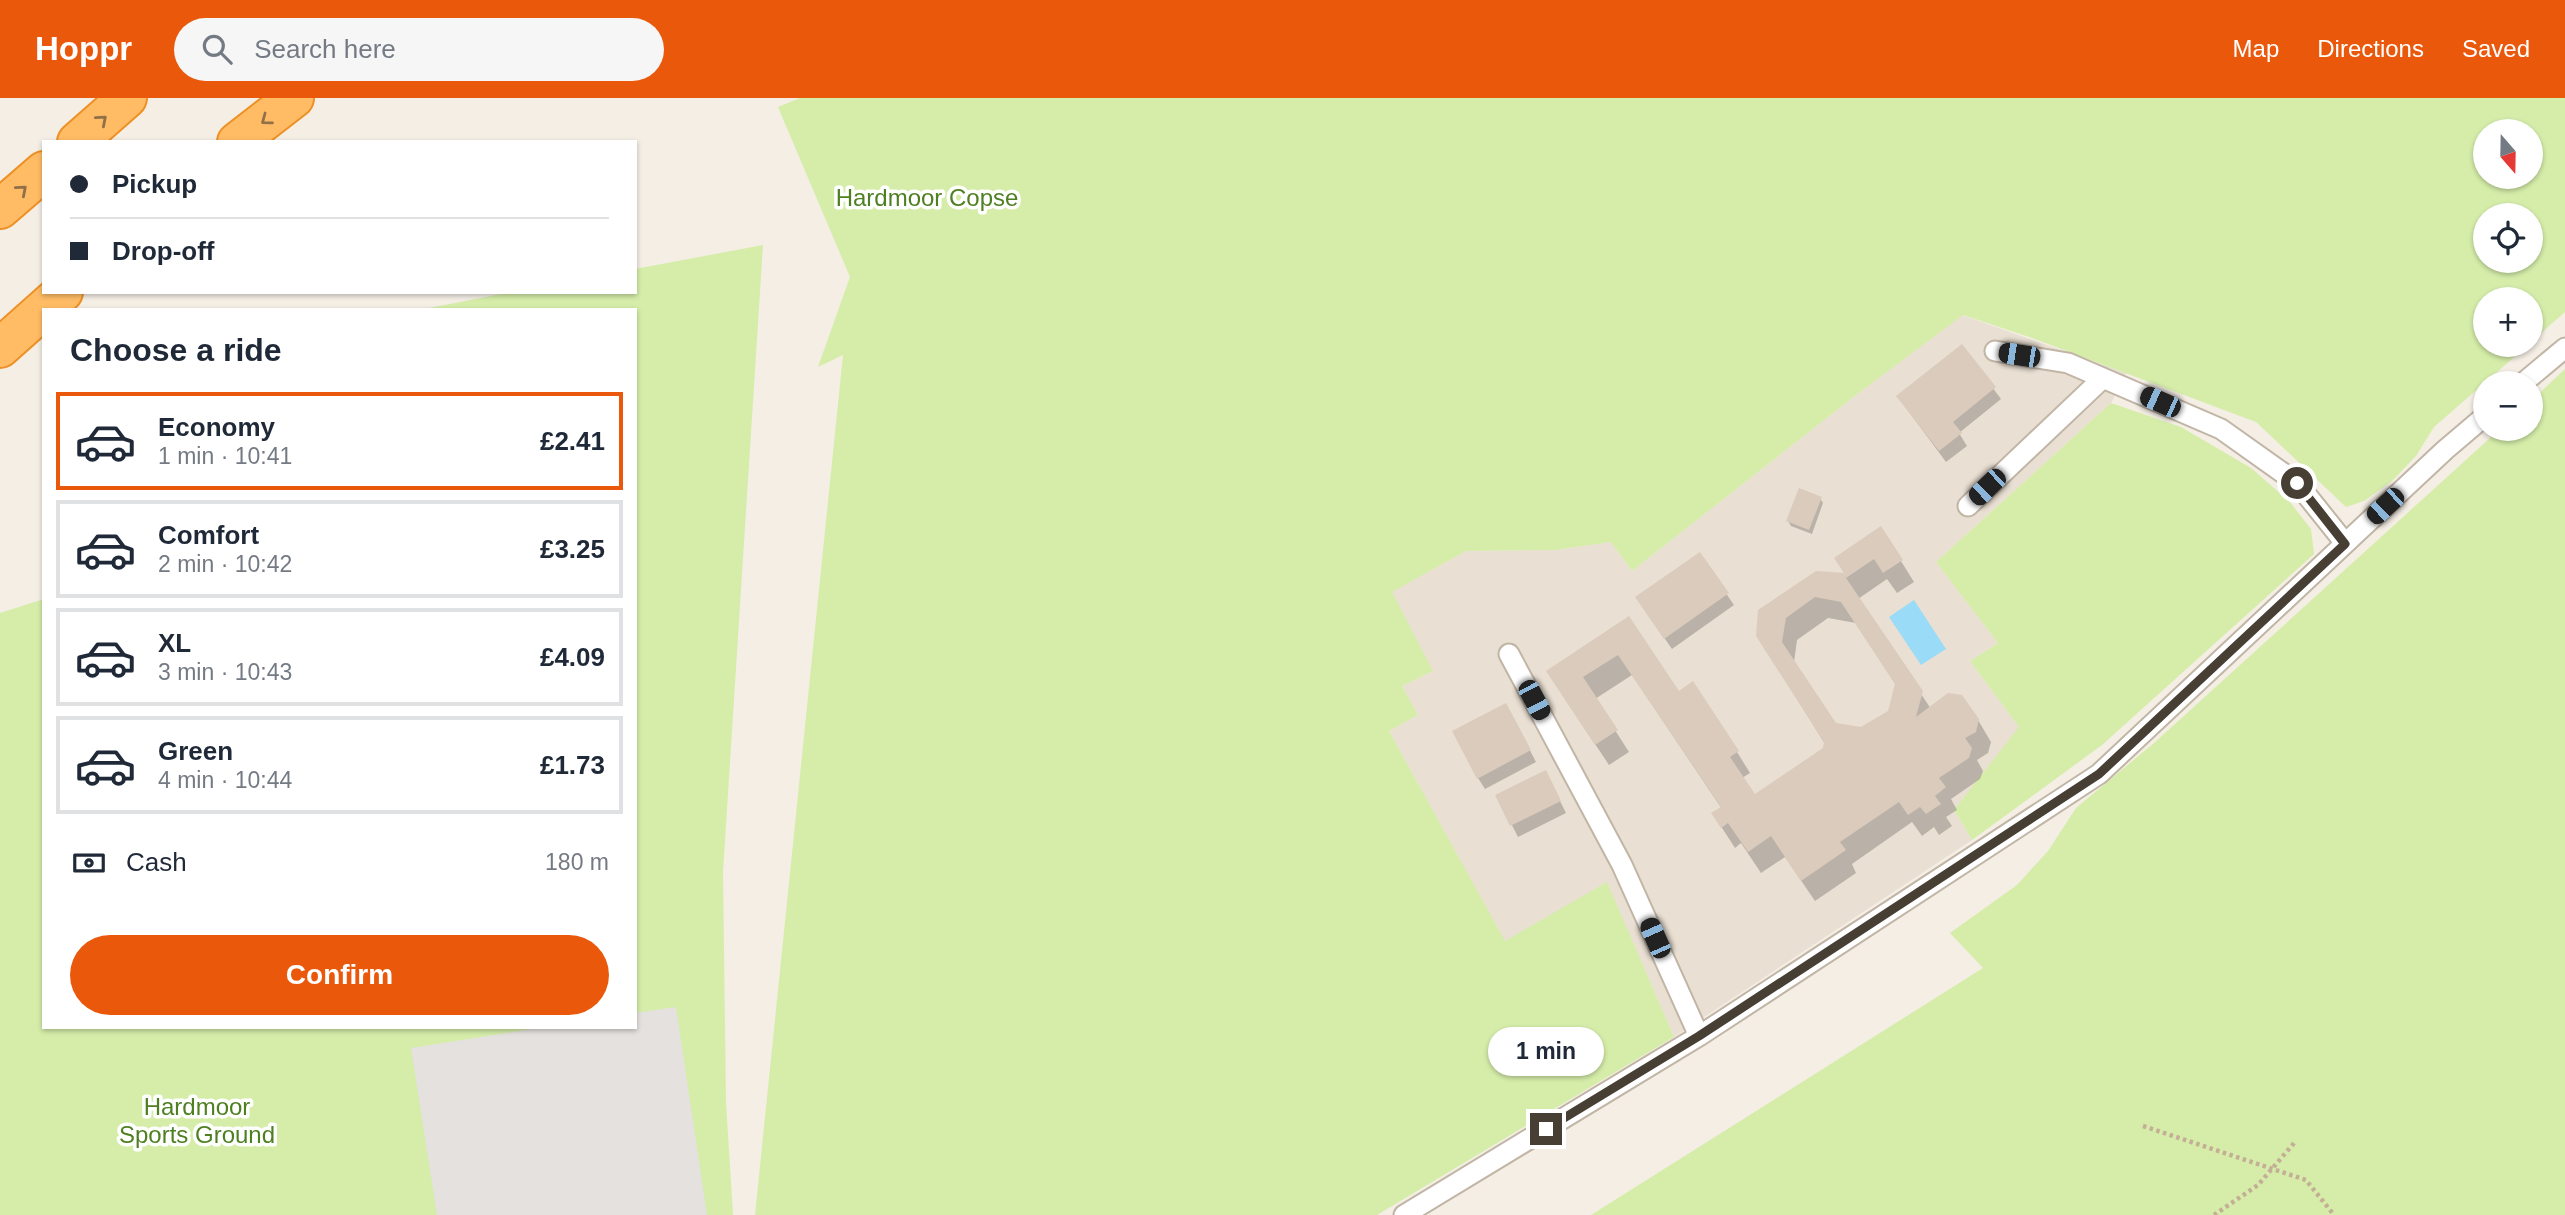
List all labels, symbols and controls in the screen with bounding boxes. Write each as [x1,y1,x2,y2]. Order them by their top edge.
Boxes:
search box [174,18,664,81]
text: Hoppr [35,30,132,67]
icon: search [198,30,236,68]
text: Search here [254,34,396,64]
text: Map [2233,35,2279,62]
text: Directions [2317,35,2424,62]
text: Saved [2462,35,2530,62]
one-way arrow [261,111,273,124]
one-way arrow [94,116,107,128]
north arrow [2473,119,2543,189]
map controls [2473,119,2543,441]
text: Pickup [112,169,197,199]
park label: Hardmoor Copse [836,184,1018,211]
one-way arrow [14,186,27,198]
button: locate [2473,203,2543,273]
text: Drop-off [112,236,215,266]
button: + [2473,287,2543,357]
text: Choose a ride [70,332,282,368]
car [1997,341,2042,369]
button: − [2473,371,2543,441]
car [2137,384,2184,420]
icon: car [74,410,137,473]
text: Economy [158,412,275,442]
text: £2.41 [540,426,605,456]
text: 1 min · 10:41 [158,443,292,469]
car [1965,465,2010,509]
route start [2281,467,2313,499]
car [2363,484,2408,528]
icon: car [74,518,137,581]
text: Comfort [158,520,259,550]
text: £3.25 [540,534,605,564]
text: 2 min · 10:42 [158,551,292,577]
icon: car [74,626,137,689]
text: XL [158,628,191,658]
text: £4.09 [540,642,605,672]
text: 3 min · 10:43 [158,659,292,685]
car [1515,677,1554,723]
icon: car [74,734,137,797]
text: Green [158,736,233,766]
text: £1.73 [540,750,605,780]
text: 4 min · 10:44 [158,767,292,793]
icon: cash [70,844,108,882]
text: Cash [126,847,187,877]
text: 180 m [545,849,609,875]
car [1637,915,1674,961]
button: Confirm [70,935,609,1015]
callout: 1 min [1488,1028,1604,1076]
text: 1 min [1516,1038,1576,1064]
park label: Hardmoor Sports Ground [119,1093,275,1148]
route end [1530,1113,1562,1145]

